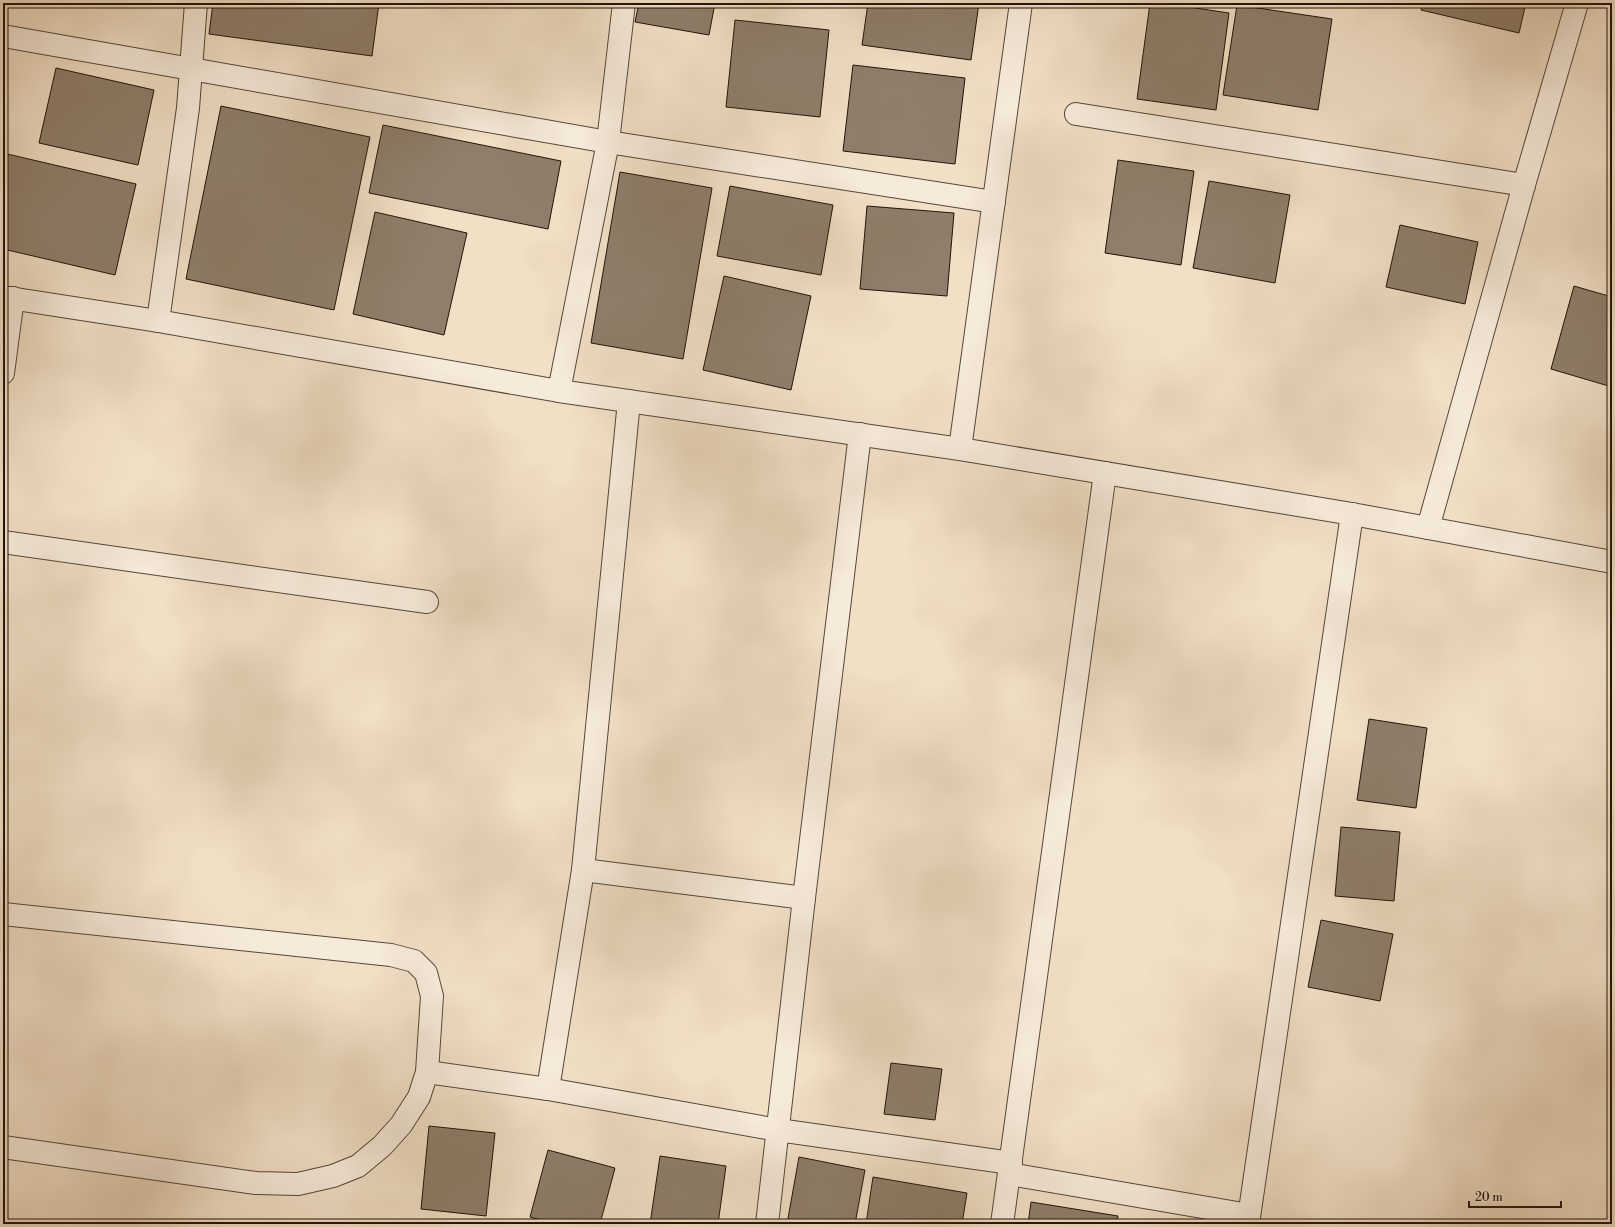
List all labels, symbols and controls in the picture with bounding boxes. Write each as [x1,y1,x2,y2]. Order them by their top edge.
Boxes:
scale bar [1469,1183,1561,1209]
text: 20 m [1475,1190,1503,1205]

